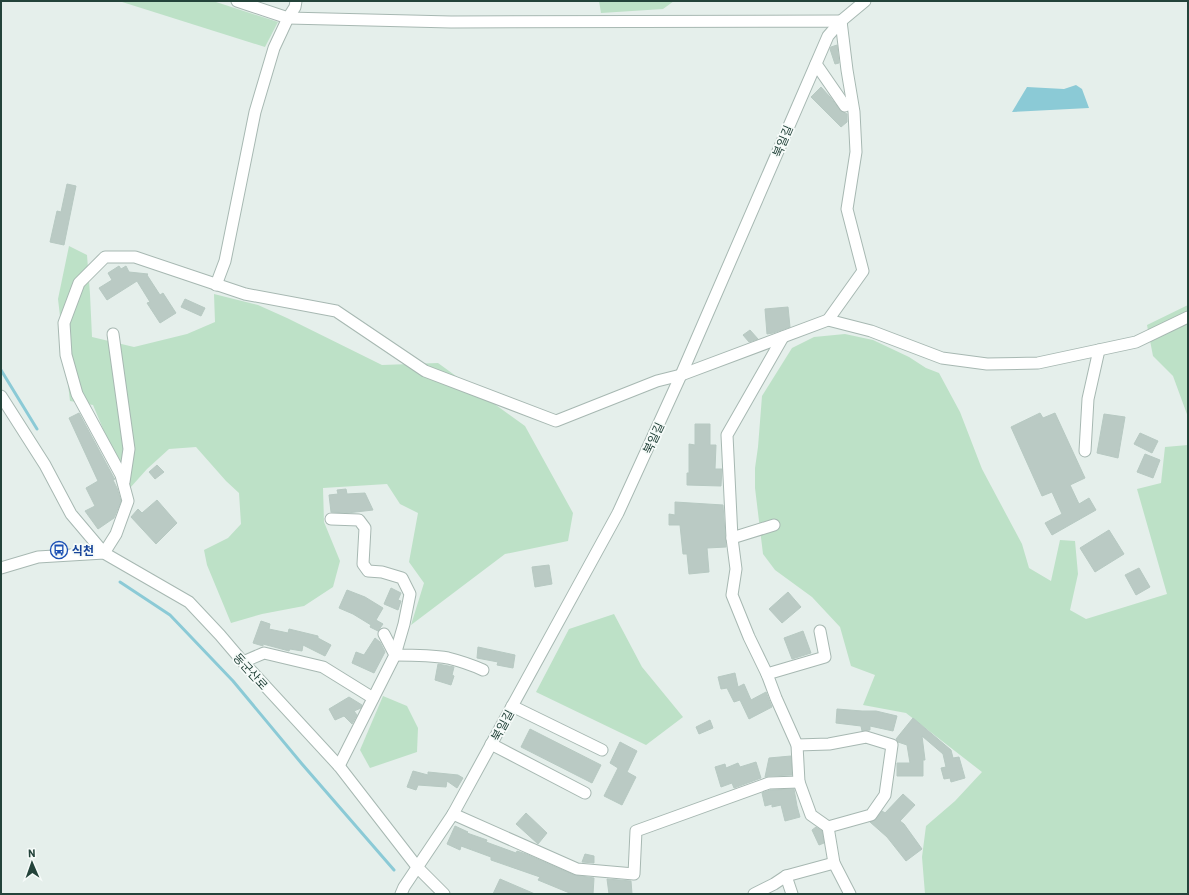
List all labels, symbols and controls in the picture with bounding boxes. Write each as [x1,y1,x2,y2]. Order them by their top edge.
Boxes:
street label: 북일길 [769,123,795,159]
street label: 북일길 [640,420,666,456]
bus stop icon: 식천 [49,540,69,560]
place label: 식천 [72,543,94,557]
street label: 동군산로 [231,650,271,692]
street label: 북일길 [488,707,516,743]
north arrow [12,843,52,883]
text: N [28,846,36,859]

